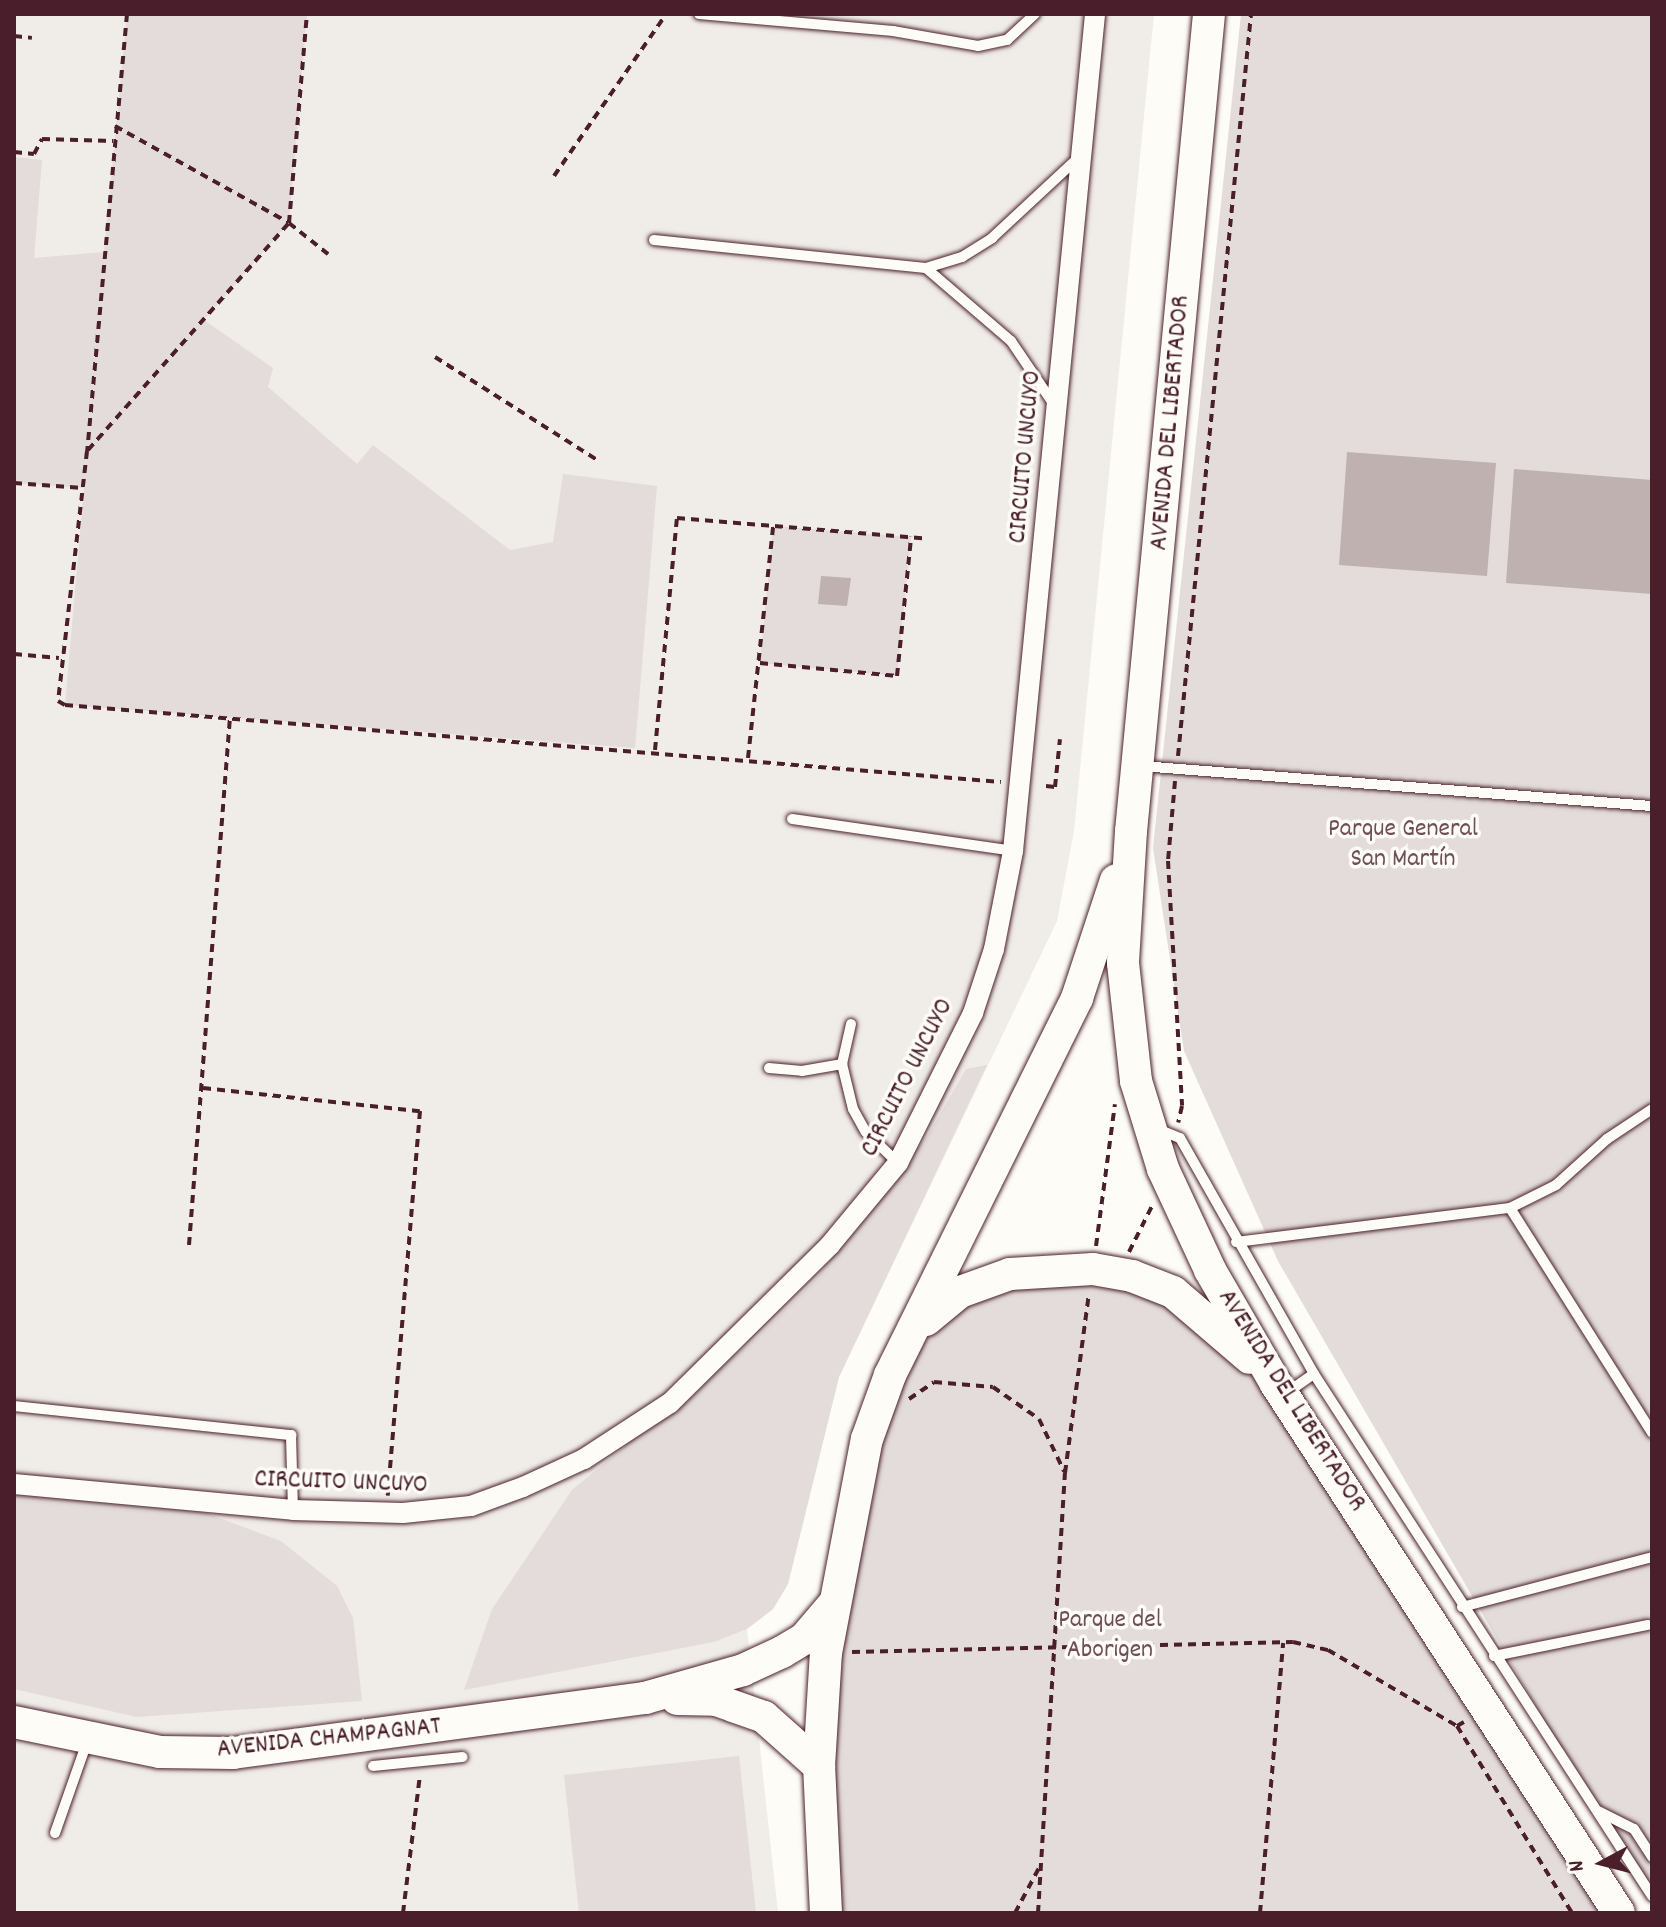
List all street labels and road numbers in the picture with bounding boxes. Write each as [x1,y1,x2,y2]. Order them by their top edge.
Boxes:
street label: AVENIDA DEL LIBERTADOR [1144,294,1198,552]
street label: CIRCUITO UNCUYO [1003,369,1049,545]
street label: CIRCUITO UNCUYO [855,994,961,1162]
street label: AVENIDA DEL LIBERTADOR [1210,1284,1372,1518]
street label: CIRCUITO UNCUYO [254,1464,428,1502]
street label: AVENIDA CHAMPAGNAT [215,1712,443,1766]

